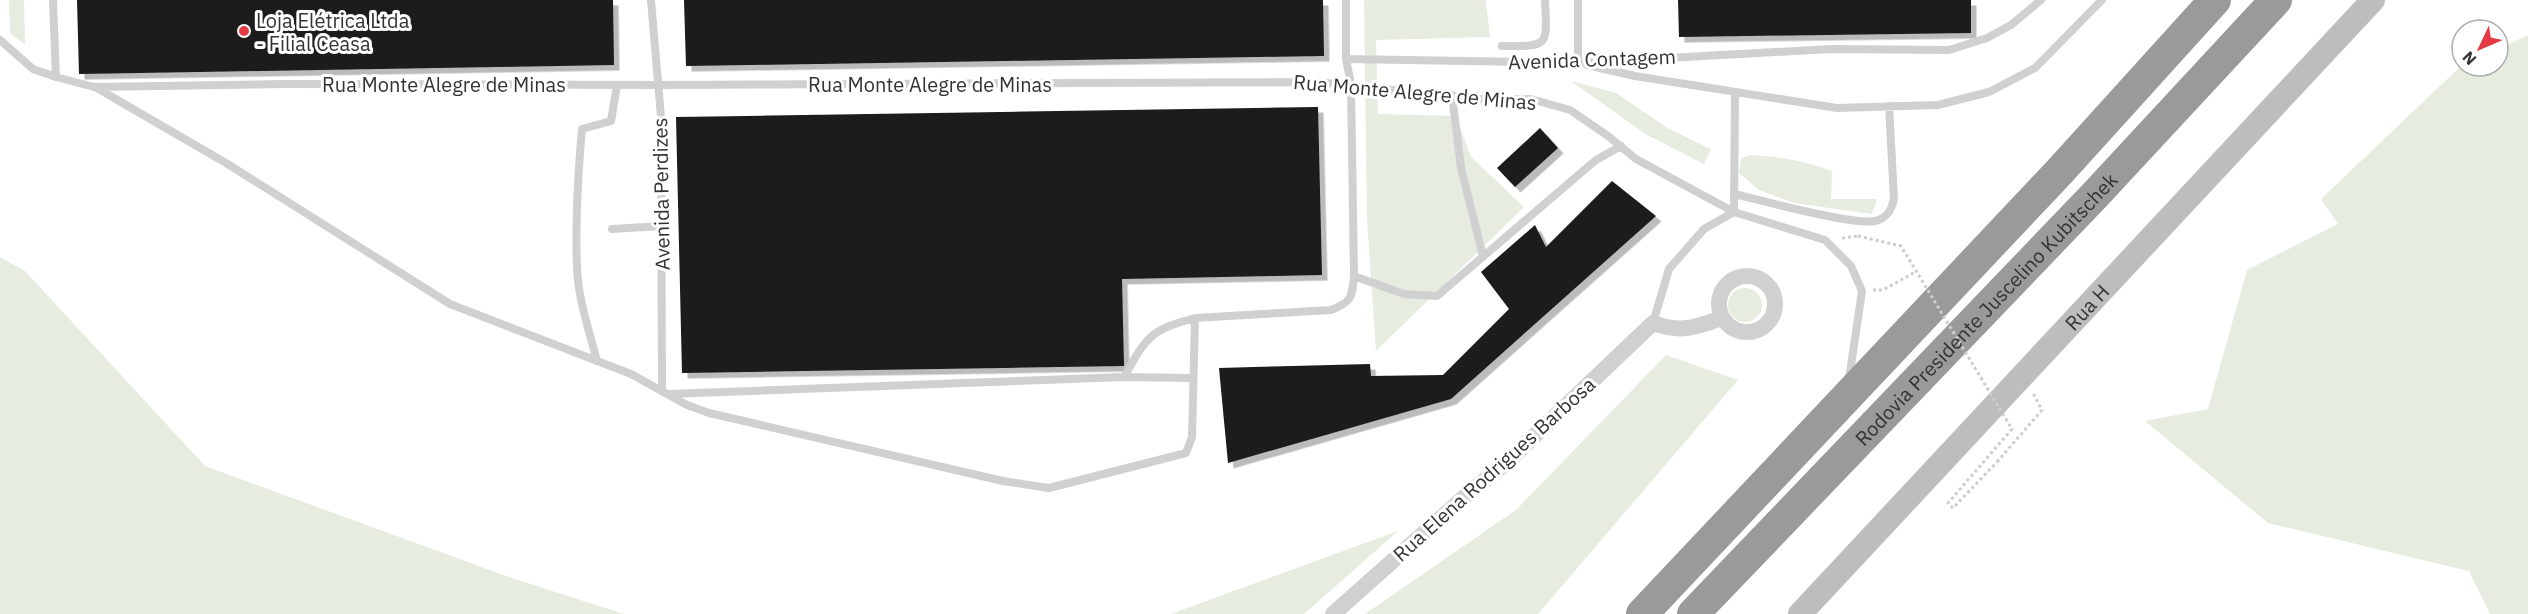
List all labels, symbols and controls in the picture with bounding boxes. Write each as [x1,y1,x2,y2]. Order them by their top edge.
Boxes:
place label: Loja Elétrica Ltda - Filial Ceasa [256,7,410,57]
north arrow [2450,18,2510,78]
marker: Loja Elétrica Ltda - Filial Ceasa [237,24,251,38]
street label: Avenida Contagem [1508,43,1676,75]
text: N [2458,47,2480,70]
street label: Rua Monte Alegre de Minas [1292,68,1538,116]
street label: Rua Monte Alegre de Minas [322,71,566,98]
street label: Rua Monte Alegre de Minas [808,71,1052,98]
street label: Avenida Perdizes [646,117,676,271]
street label: Rodovia Presidente Juscelino Kubitschek [1849,166,2123,451]
street label: Rua H [2058,278,2115,336]
street label: Rua Elena Rodrigues Barbosa [1387,371,1601,567]

